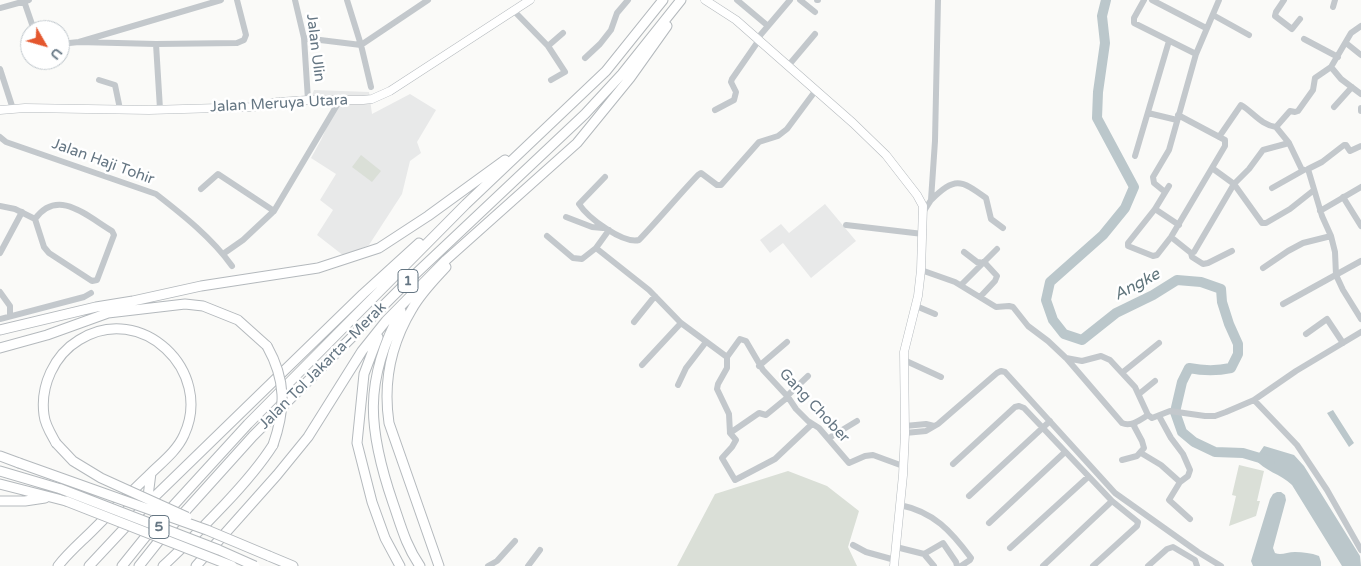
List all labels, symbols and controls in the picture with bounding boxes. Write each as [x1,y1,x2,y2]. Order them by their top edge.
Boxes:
street label: Jalan Ulin [302,13,328,83]
north arrow [20,20,70,70]
text: U [46,45,66,63]
street label: Jalan Meruya Utara [210,91,348,117]
street label: Jalan Haji Tohir [49,135,157,189]
water label: Angke [1111,265,1163,305]
road number: 1 [398,270,418,292]
street label: Jalan Tol Jakarta–Merak [256,299,390,433]
street label: Gang Chober [775,365,853,447]
road number: 5 [149,516,169,538]

